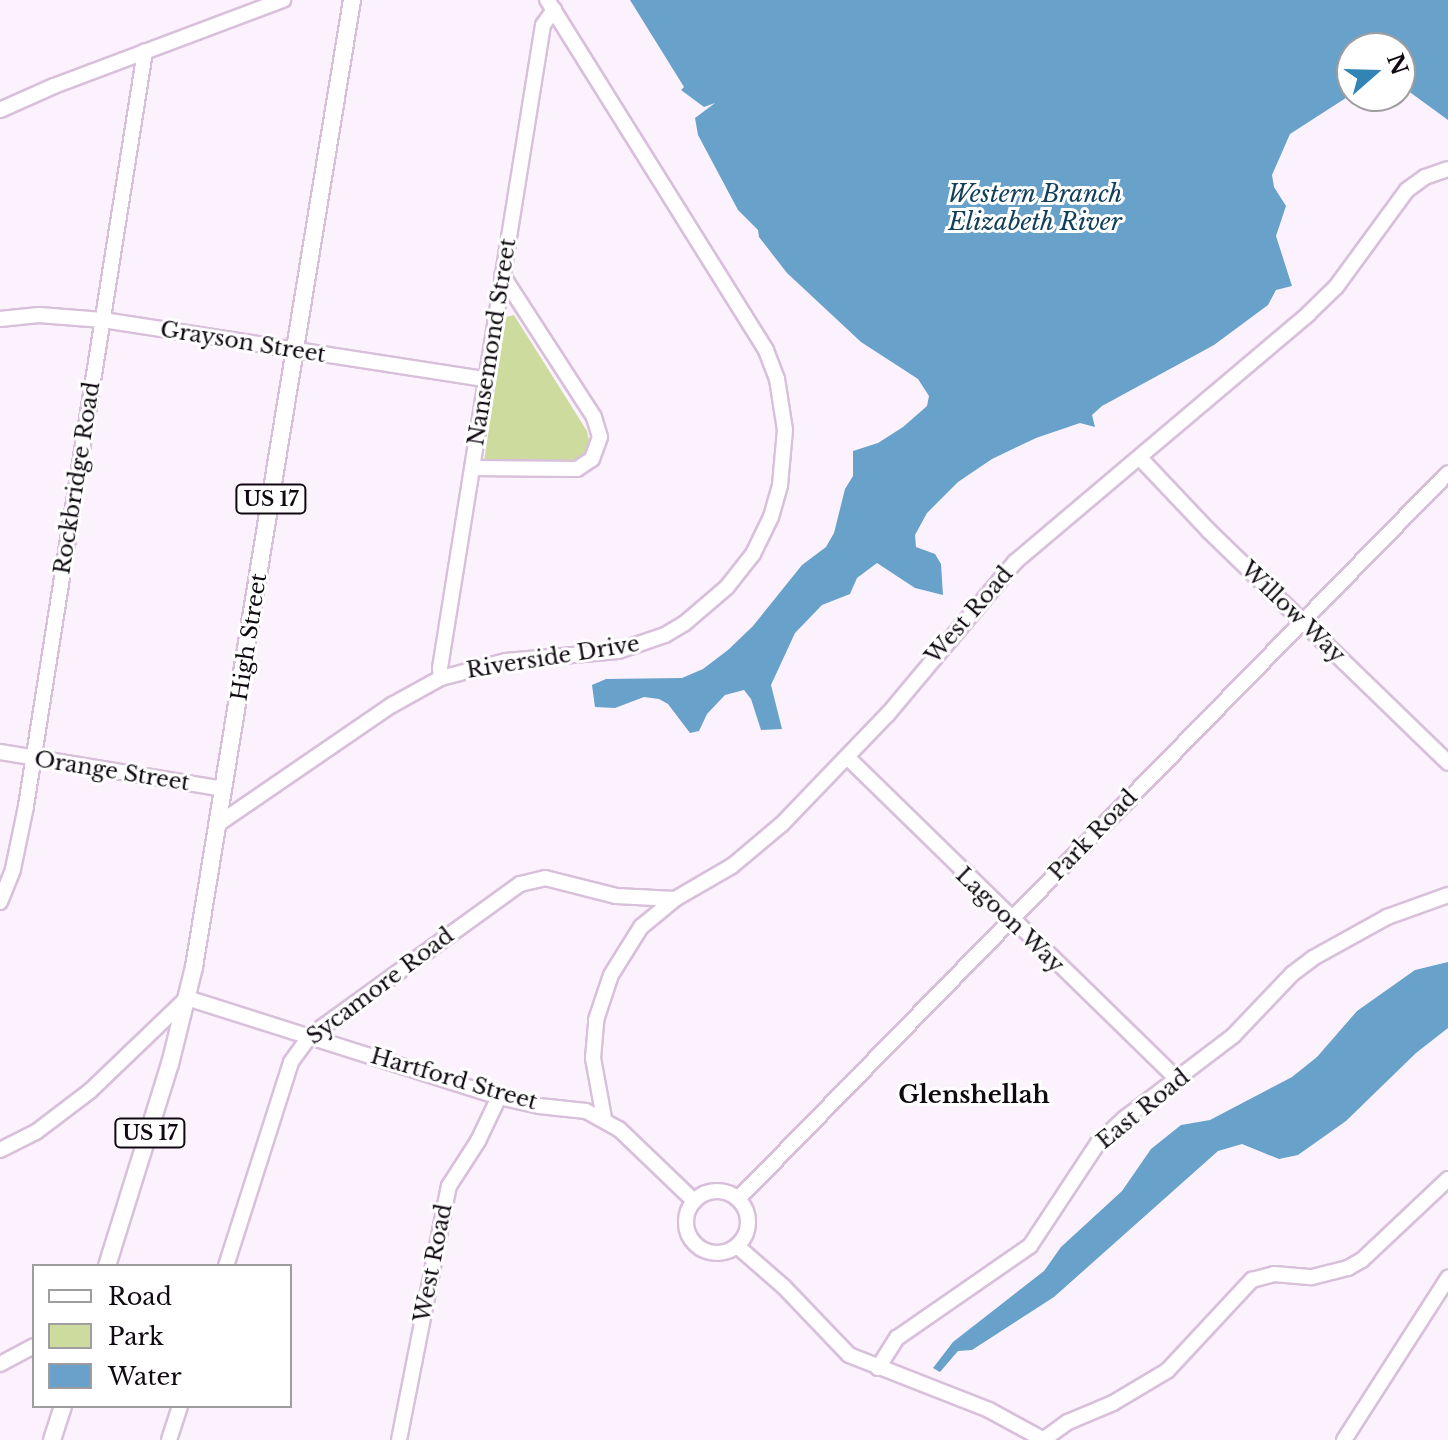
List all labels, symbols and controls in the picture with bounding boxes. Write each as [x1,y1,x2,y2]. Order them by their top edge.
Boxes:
north arrow [1336,32,1416,112]
text: N [1381,50,1413,79]
water label: Western Branch Elizabeth River [947,180,1123,236]
street label: Nansemond Street [463,236,521,448]
street label: Grayson Street [158,316,328,368]
street label: Rockbridge Road [49,380,105,576]
road number: US 17 [235,483,307,515]
street label: Willow Way [1235,555,1351,669]
street label: West Road [920,561,1018,669]
street label: High Street [226,571,272,703]
street label: Riverside Drive [465,630,641,684]
street label: Orange Street [32,746,192,796]
street label: Park Road [1043,784,1143,886]
street label: Lagoon Way [950,861,1070,979]
street label: Sycamore Road [301,922,459,1050]
street label: Hartford Street [368,1043,540,1115]
street label: East Road [1091,1064,1195,1154]
district label: Glenshellah [898,1081,1050,1109]
road number: US 17 [114,1117,186,1149]
street label: West Road [409,1202,457,1324]
legend [32,1264,292,1408]
text: Road [108,1282,172,1311]
text: Park [108,1322,164,1351]
text: Water [108,1362,182,1391]

